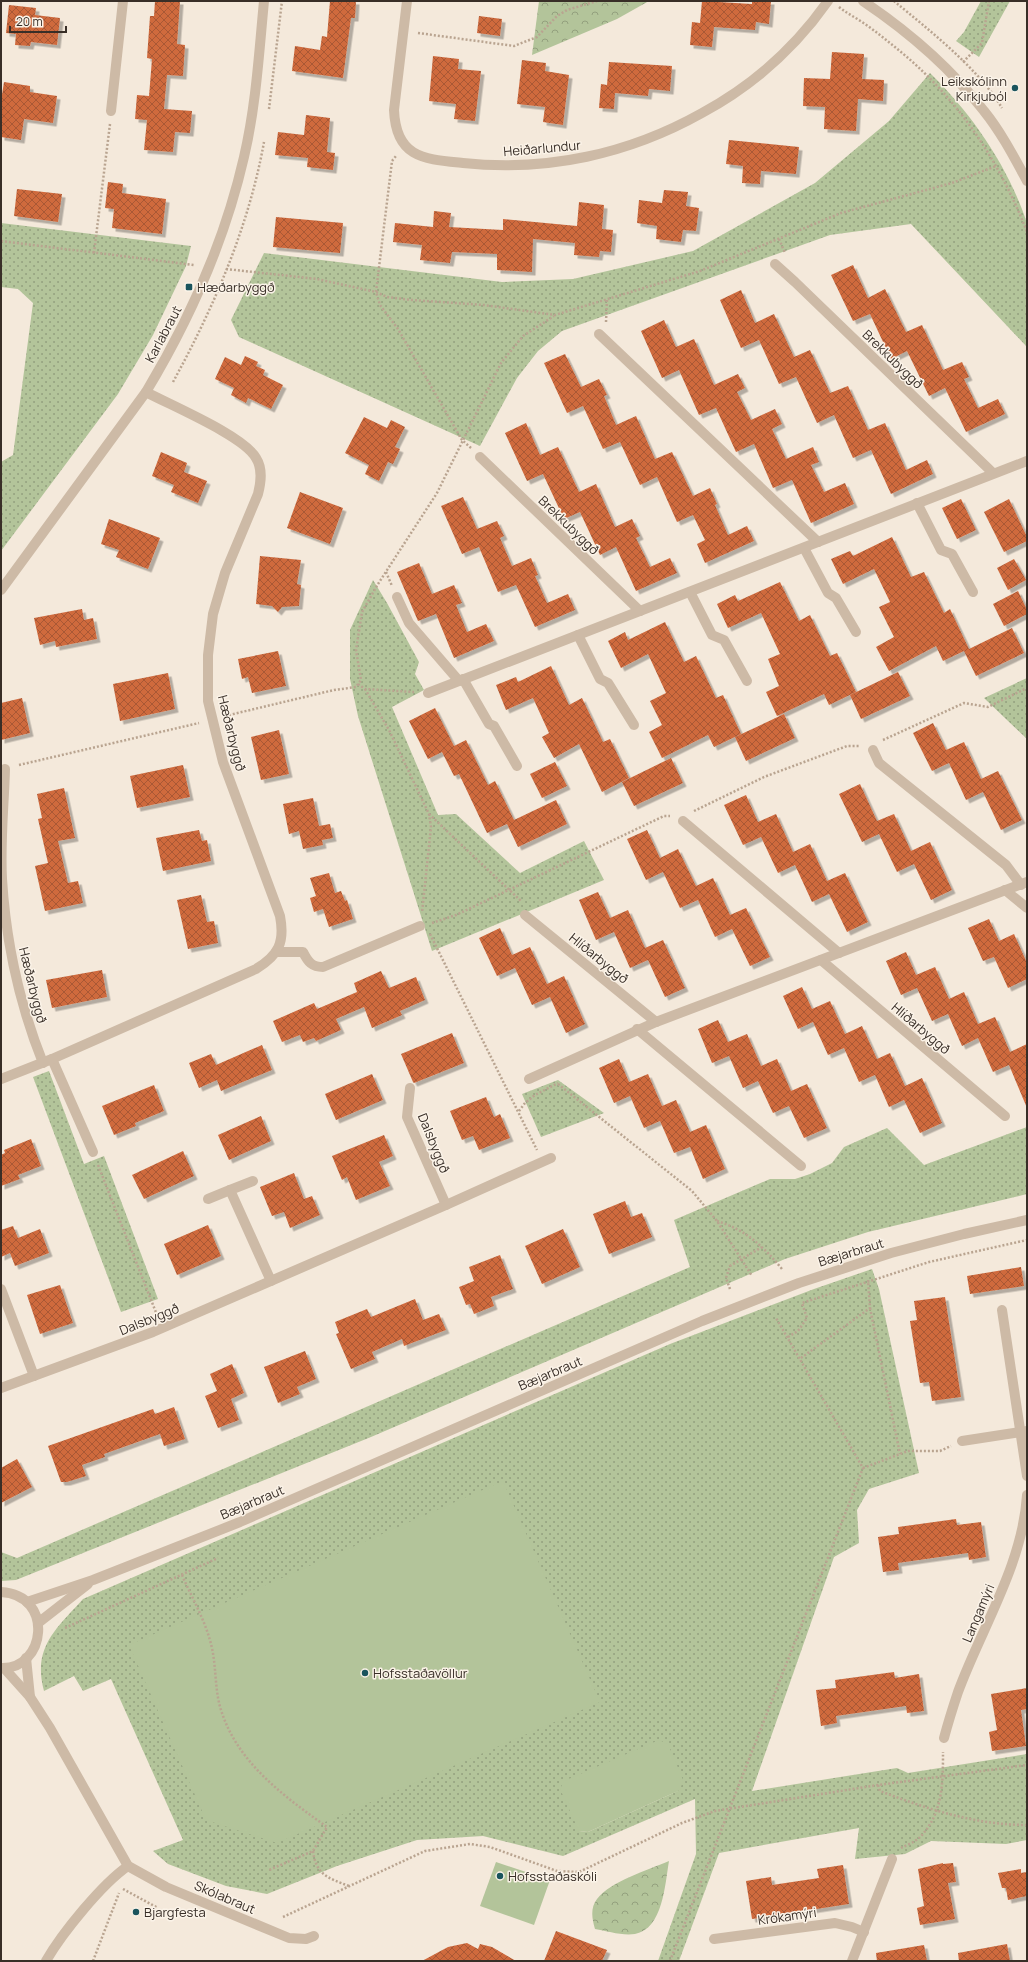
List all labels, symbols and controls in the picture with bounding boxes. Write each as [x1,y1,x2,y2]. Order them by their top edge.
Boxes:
scale bar [10,8,66,34]
text: 20 m [16,13,43,30]
place label: Leikskólinn Kirkjuból [941,72,1007,105]
marker: Leikskólinn Kirkjuból [1010,83,1020,93]
street label: Heiðarlundur [503,136,582,160]
place label: Hæðarbyggð [197,278,275,296]
marker: Hæðarbyggð [184,282,194,292]
street label: Karlabraut [140,302,186,366]
street label: Brekkubyggð [859,326,928,393]
street label: Brekkubyggð [535,492,604,559]
street label: Hæðarbyggð [214,693,250,773]
street label: Hlíðarbyggð [566,929,633,988]
street label: Hæðarbyggð [15,945,51,1025]
street label: Hlíðarbyggð [888,998,954,1058]
street label: Dalsbyggð [414,1111,454,1176]
street label: Bæjarbraut [816,1234,886,1270]
street label: Dalsbyggð [117,1299,182,1339]
street label: Bæjarbraut [515,1351,585,1395]
street label: Bæjarbraut [217,1480,287,1524]
street label: Langamýri [958,1581,998,1645]
place label: Hofsstaðavöllur [373,1664,468,1682]
marker: Hofsstaðavöllur [360,1668,370,1678]
place label: Hofsstaðaskóli [508,1867,597,1885]
marker: Hofsstaðaskóli [495,1871,505,1881]
street label: Skólabraut [192,1876,258,1918]
place label: Bjargfesta [144,1903,206,1921]
street label: Krókamýri [757,1903,817,1929]
marker: Bjargfesta [131,1907,141,1917]

